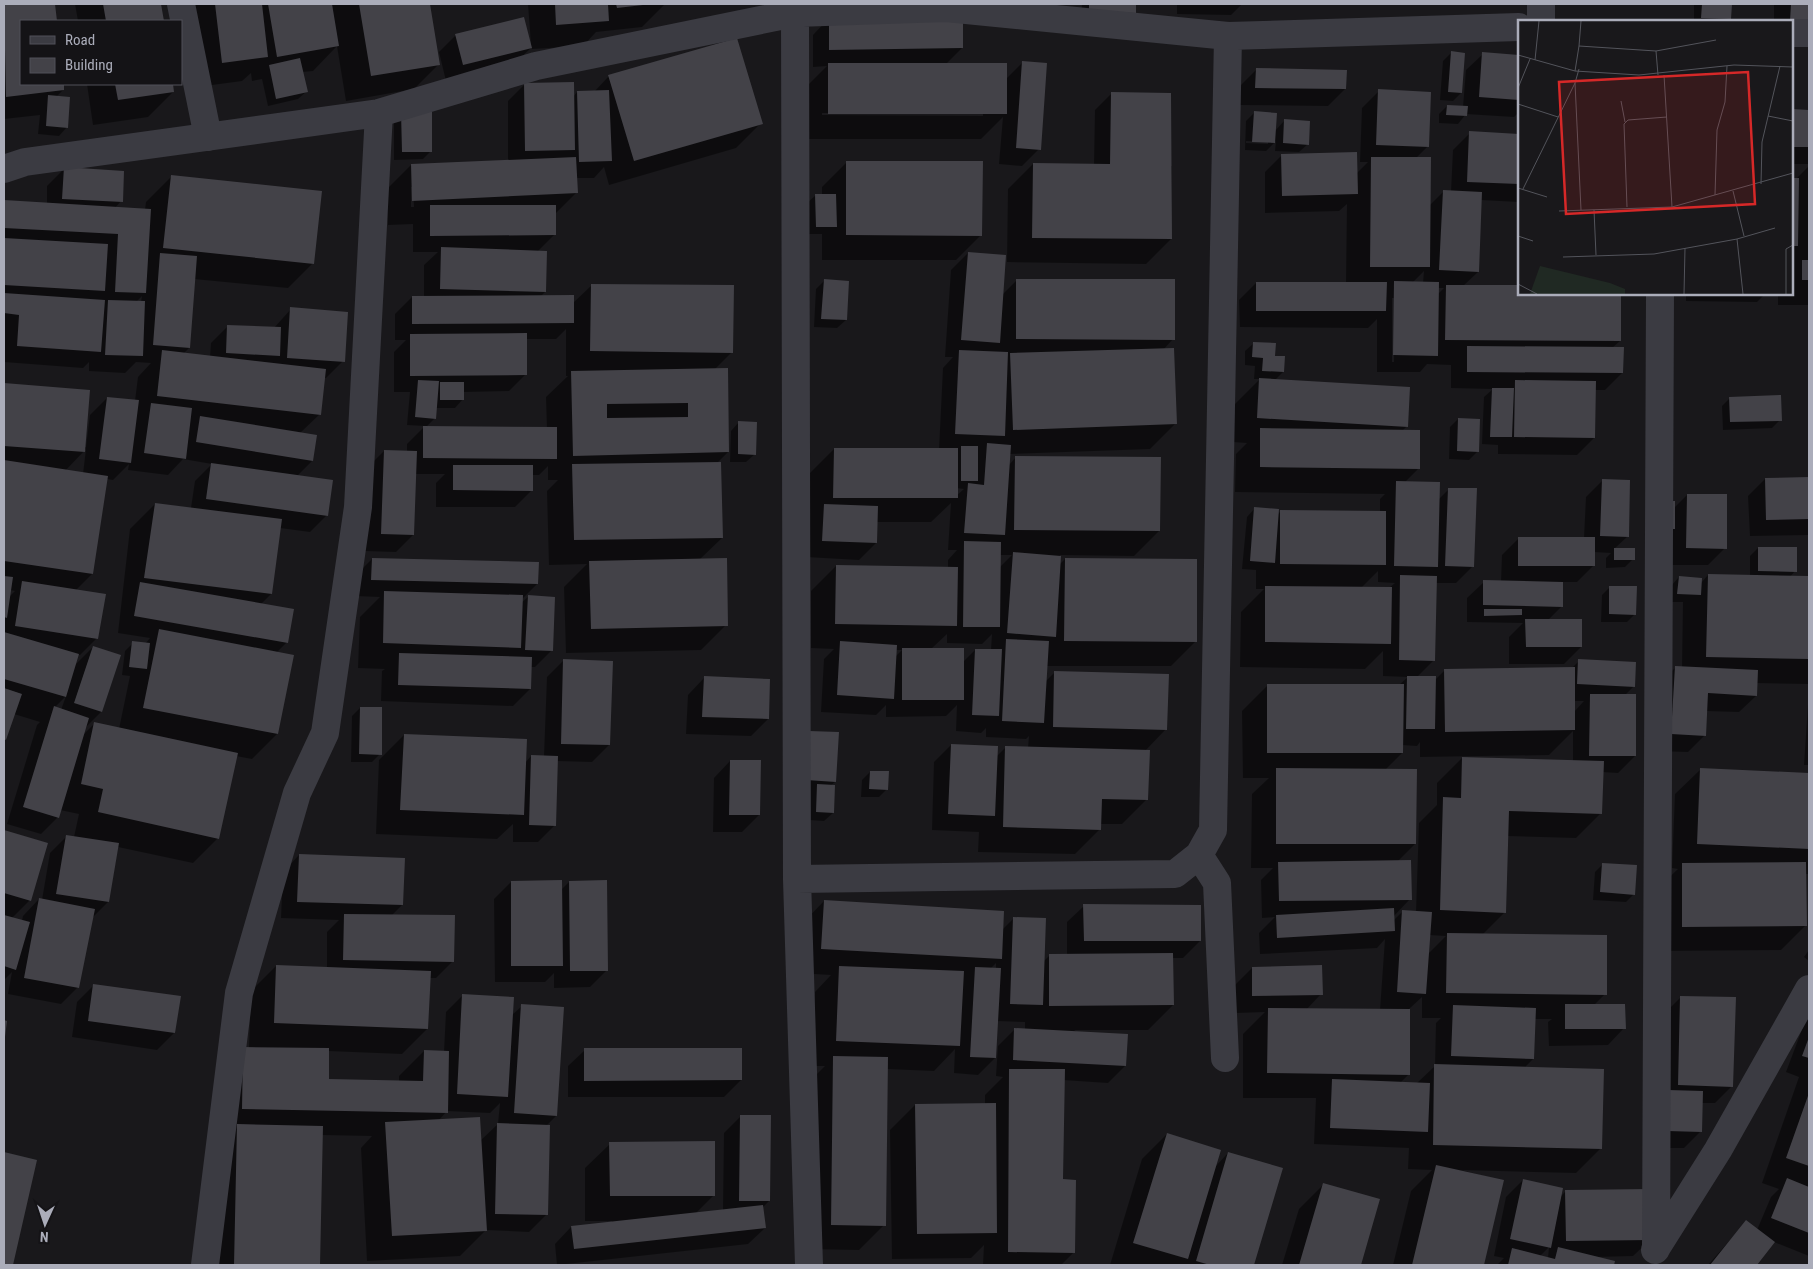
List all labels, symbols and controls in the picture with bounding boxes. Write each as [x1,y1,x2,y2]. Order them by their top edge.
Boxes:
legend [20,20,182,85]
inset map [1518,20,1793,295]
text: Road [65,31,95,49]
text: Building [65,56,113,74]
north arrow [20,1199,70,1249]
text: N [40,1229,49,1245]

